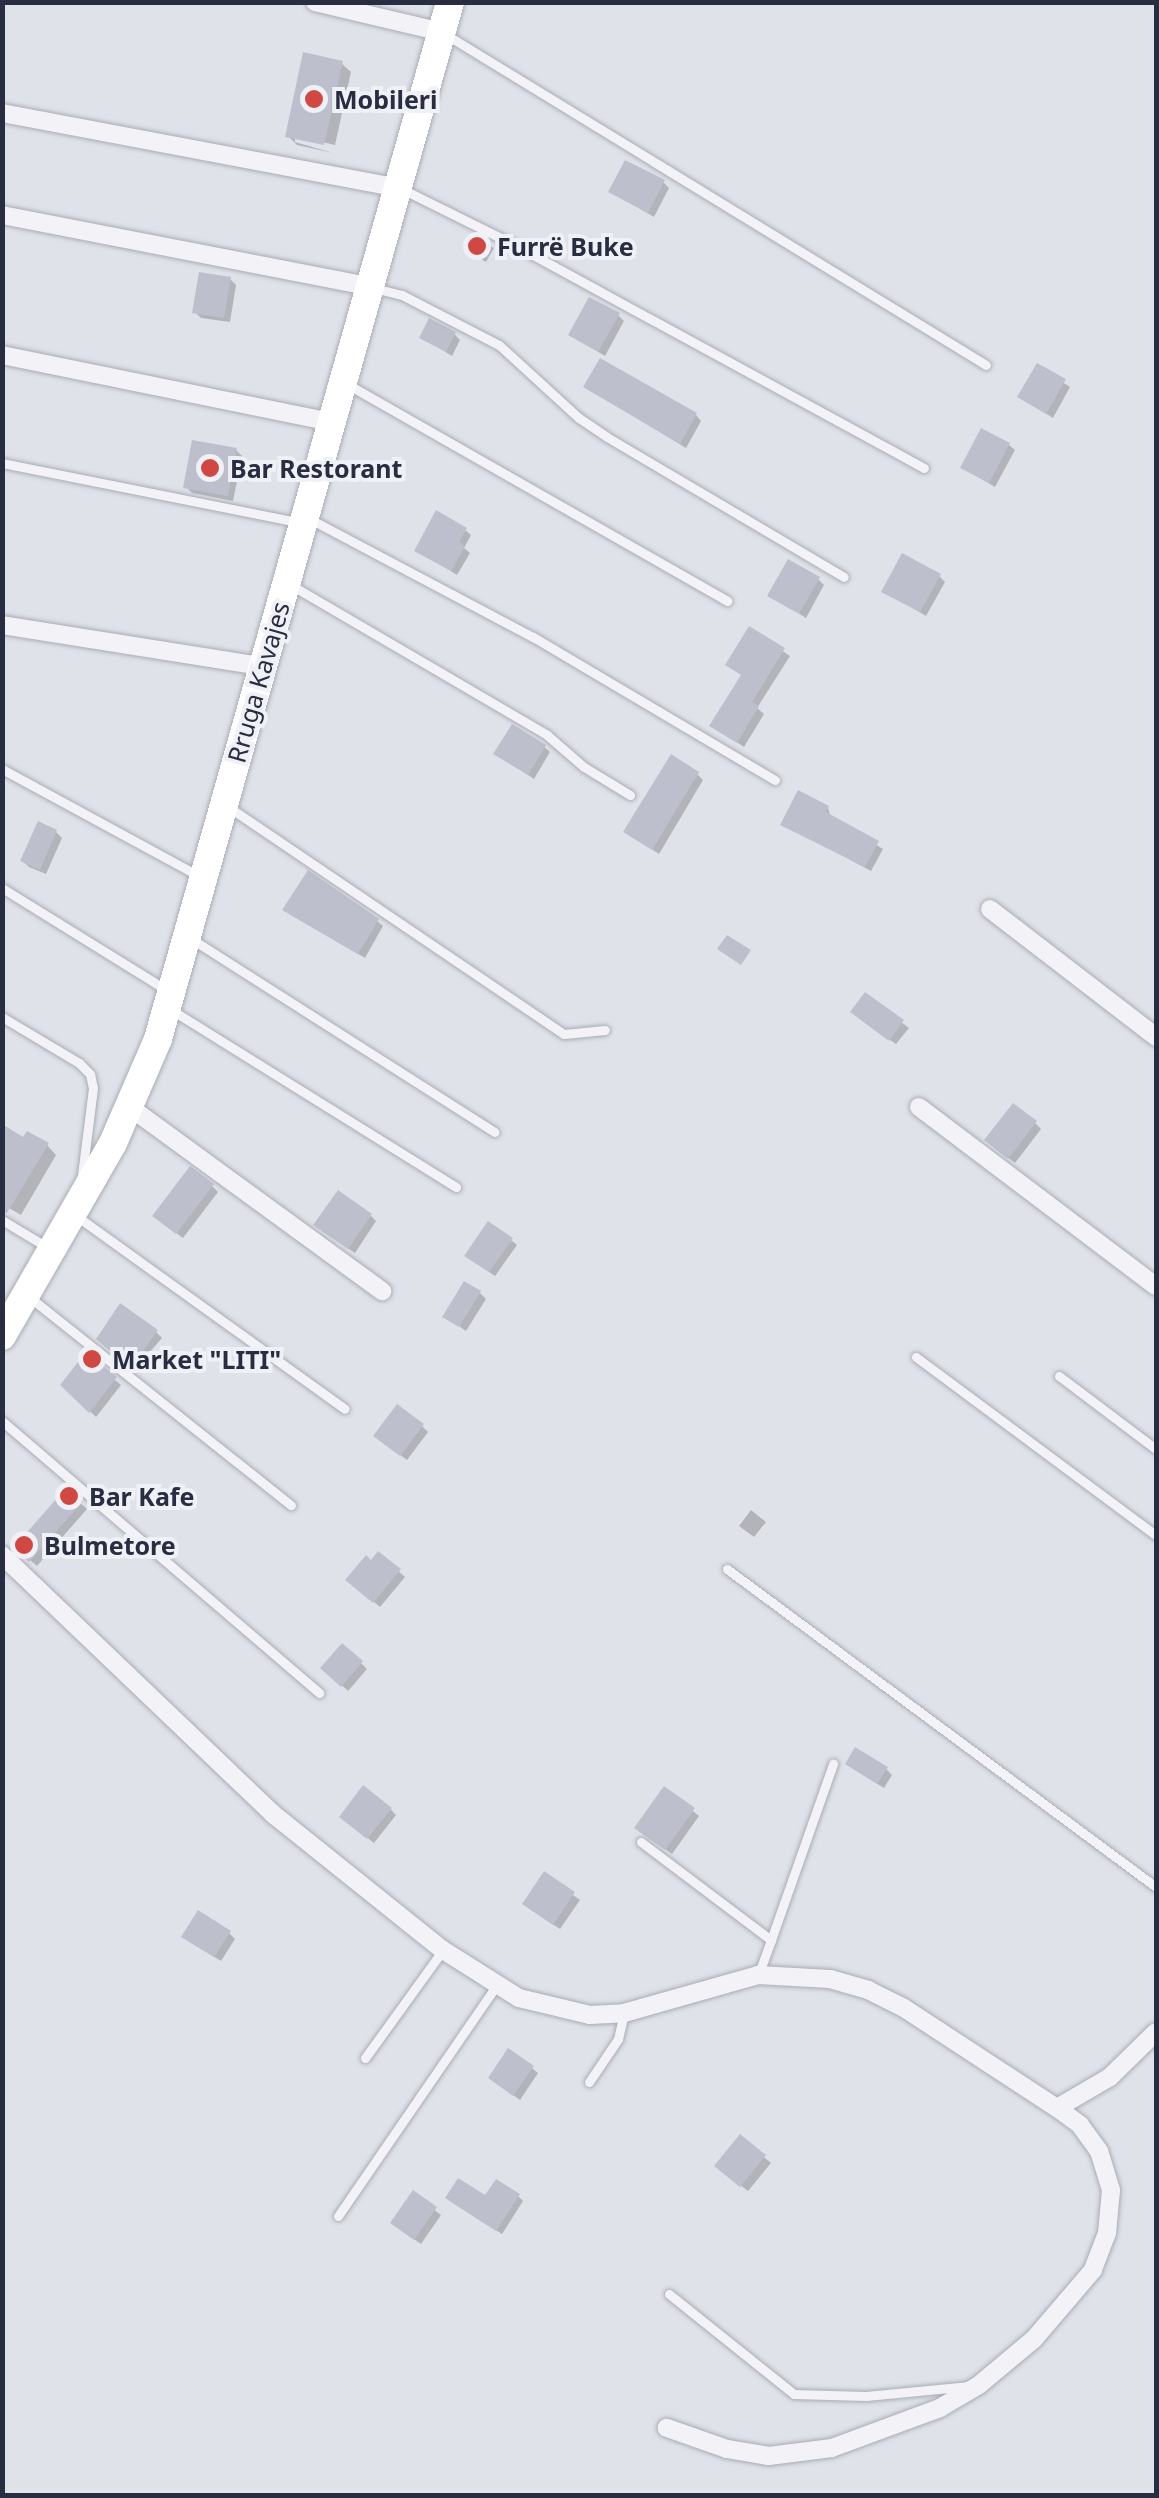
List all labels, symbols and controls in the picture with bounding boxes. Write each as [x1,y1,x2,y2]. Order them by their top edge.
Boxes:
place label: Mobileri [334,84,437,114]
marker: Mobileri [303,88,325,110]
place label: Furrë Buke [497,231,634,261]
marker: Furrë Buke [466,235,488,257]
place label: Bar Restorant [230,453,402,483]
marker: Bar Restorant [199,457,221,479]
street label: Rruga Kavajes [221,598,295,766]
place label: Market "LITI" [112,1344,281,1374]
marker: Market "LITI" [81,1348,103,1370]
place label: Bar Kafe [89,1481,194,1511]
marker: Bar Kafe [58,1485,80,1507]
place label: Bulmetore [44,1530,176,1560]
marker: Bulmetore [13,1534,35,1556]

